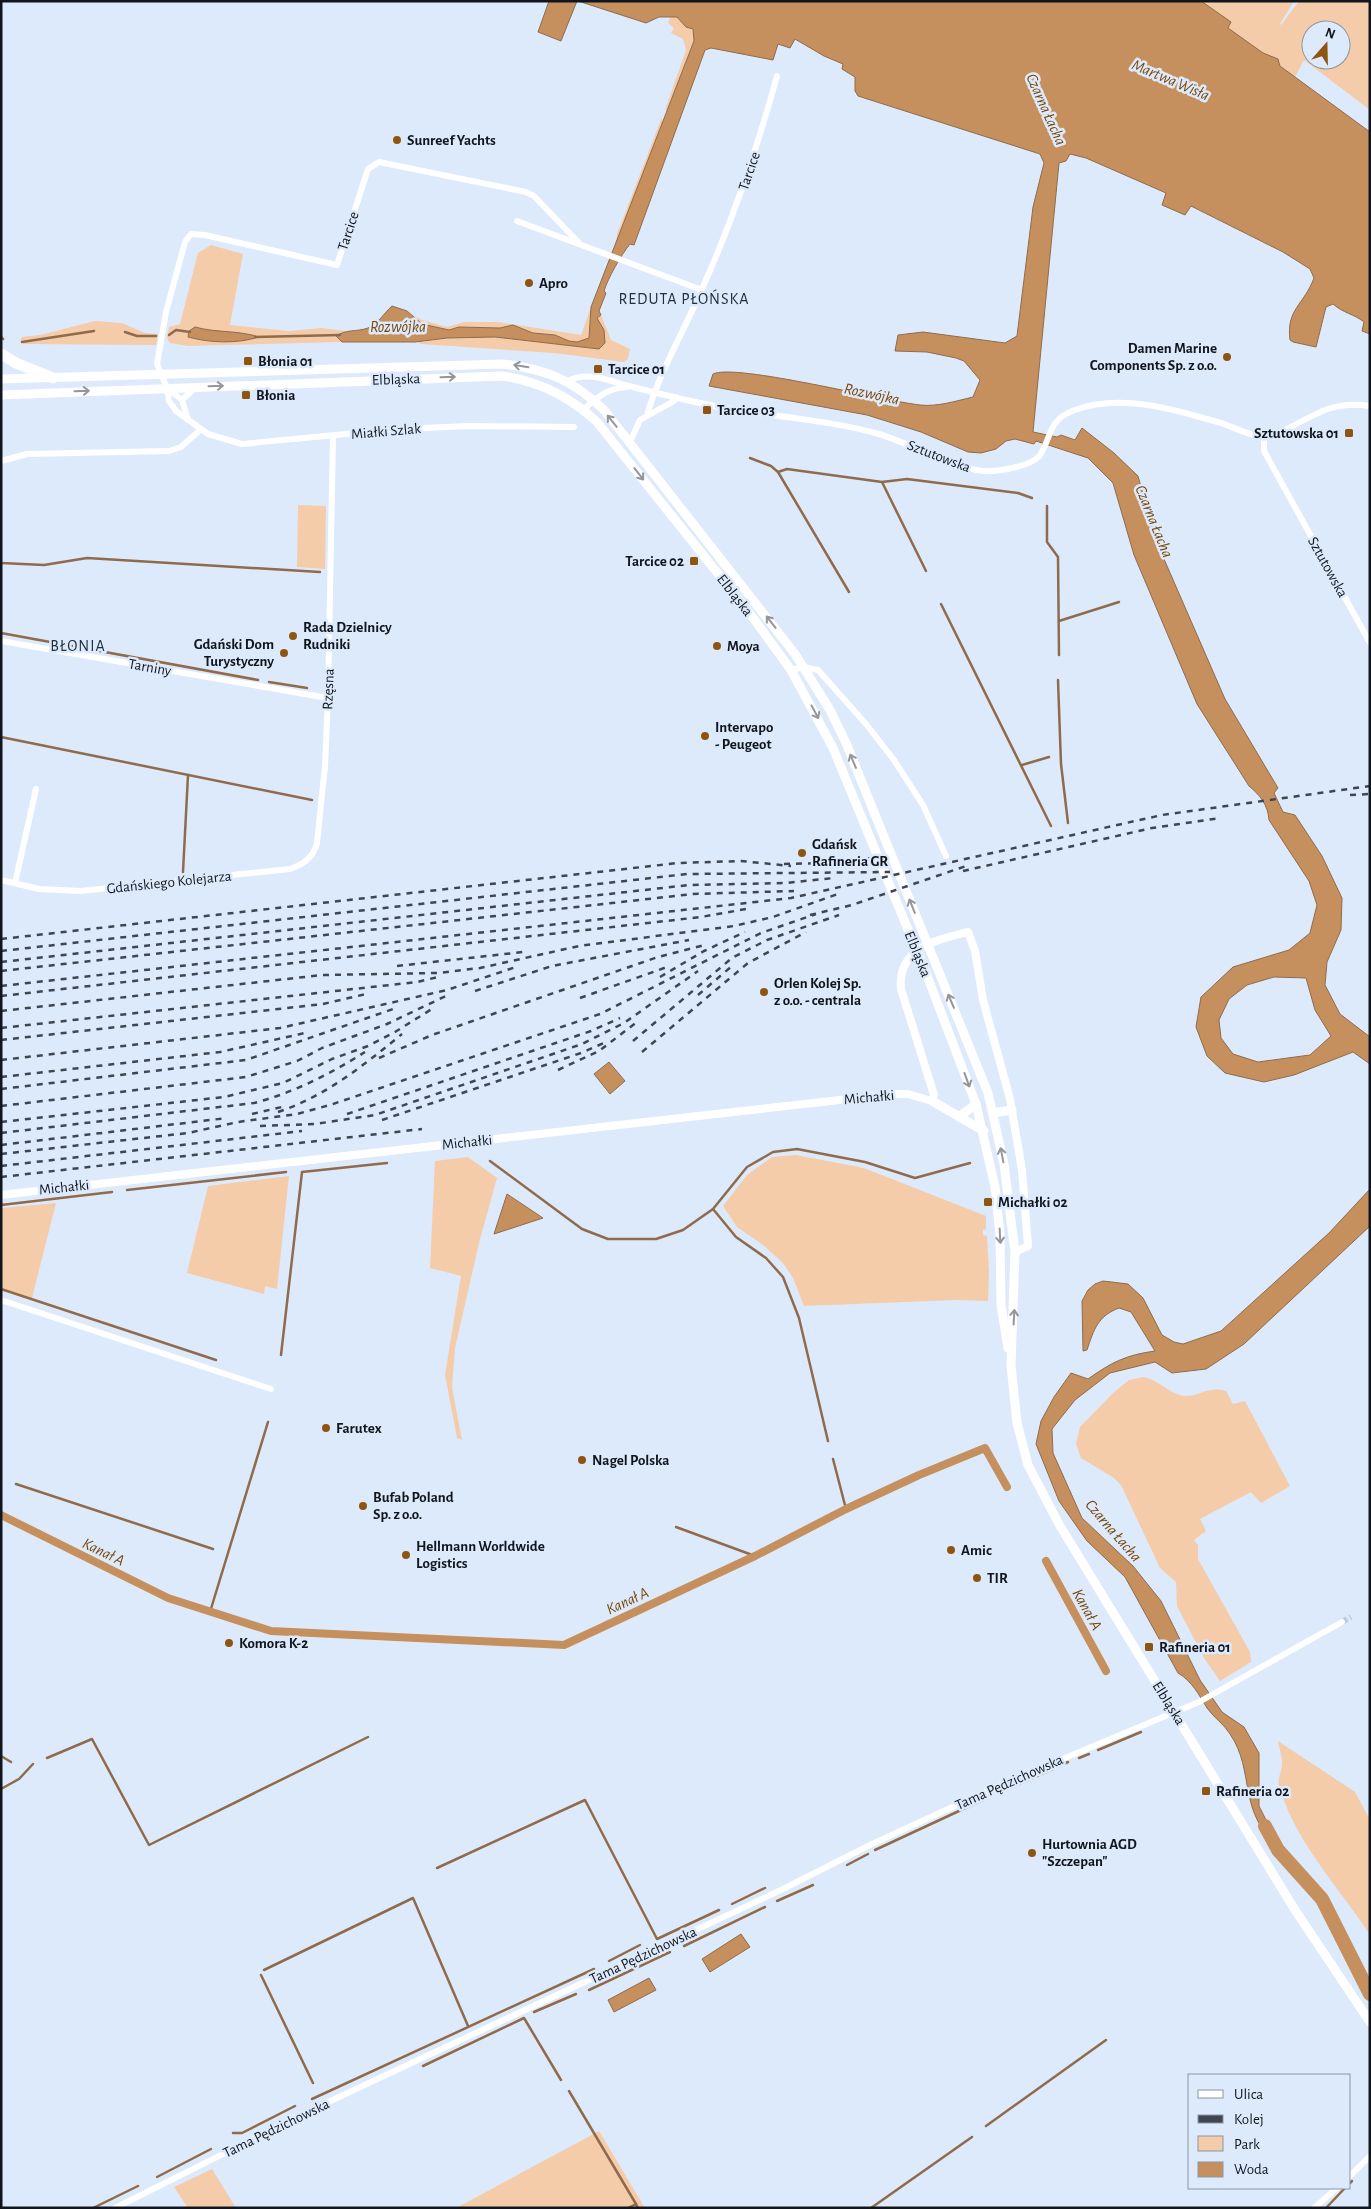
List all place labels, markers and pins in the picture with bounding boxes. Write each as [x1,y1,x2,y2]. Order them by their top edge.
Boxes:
place label: Sunreef Yachts [407,133,496,148]
marker: Sunreef Yachts [391,134,403,146]
place label: Apro [539,276,568,291]
marker: Apro [523,277,535,289]
place label: Damen Marine Components Sp. z o.o. [1090,341,1217,373]
marker: Damen Marine Components Sp. z o.o. [1221,351,1233,363]
place label: Błonia 01 [258,354,313,369]
marker: Błonia 01 [242,355,254,367]
place label: Tarcice 01 [608,362,665,377]
marker: Tarcice 01 [592,363,604,375]
place label: Błonia [256,388,295,403]
marker: Błonia [240,389,252,401]
place label: Tarcice 03 [717,403,775,418]
marker: Tarcice 03 [701,404,713,416]
place label: Sztutowska 01 [1254,426,1339,441]
marker: Sztutowska 01 [1343,427,1355,439]
place label: Tarcice 02 [625,554,684,569]
marker: Tarcice 02 [688,555,700,567]
place label: Rada Dzielnicy Rudniki [303,620,392,652]
marker: Rada Dzielnicy Rudniki [287,630,299,642]
place label: Gdański Dom Turystyczny [194,637,274,669]
place label: Moya [727,639,760,654]
marker: Moya [711,640,723,652]
marker: Gdański Dom Turystyczny [278,647,290,659]
place label: Intervapo - Peugeot [715,720,774,752]
marker: Intervapo - Peugeot [699,730,711,742]
place label: Gdańsk Rafineria GR [812,837,888,869]
marker: Gdańsk Rafineria GR [796,847,808,859]
place label: Orlen Kolej Sp. z o.o. - centrala [774,976,861,1008]
marker: Orlen Kolej Sp. z o.o. - centrala [758,986,770,998]
place label: Michałki 02 [998,1195,1068,1210]
marker: Michałki 02 [982,1196,994,1208]
place label: Farutex [336,1421,382,1436]
marker: Farutex [320,1422,332,1434]
place label: Nagel Polska [592,1453,669,1468]
marker: Nagel Polska [576,1454,588,1466]
place label: Bufab Poland Sp. z o.o. [373,1490,454,1522]
marker: Bufab Poland Sp. z o.o. [357,1500,369,1512]
place label: Hellmann Worldwide Logistics [416,1539,545,1571]
place label: Amic [961,1543,992,1558]
marker: Amic [945,1544,957,1556]
marker: Hellmann Worldwide Logistics [400,1549,412,1561]
place label: TIR [987,1571,1008,1586]
marker: TIR [971,1572,983,1584]
place label: Komora K-2 [239,1636,308,1651]
marker: Komora K-2 [223,1637,235,1649]
place label: Rafineria 01 [1159,1640,1231,1655]
marker: Rafineria 01 [1143,1641,1155,1653]
place label: Rafineria 02 [1216,1784,1289,1799]
marker: Rafineria 02 [1200,1785,1212,1797]
place label: Hurtownia AGD "Szczepan" [1042,1837,1137,1869]
marker: Hurtownia AGD "Szczepan" [1026,1847,1038,1859]

